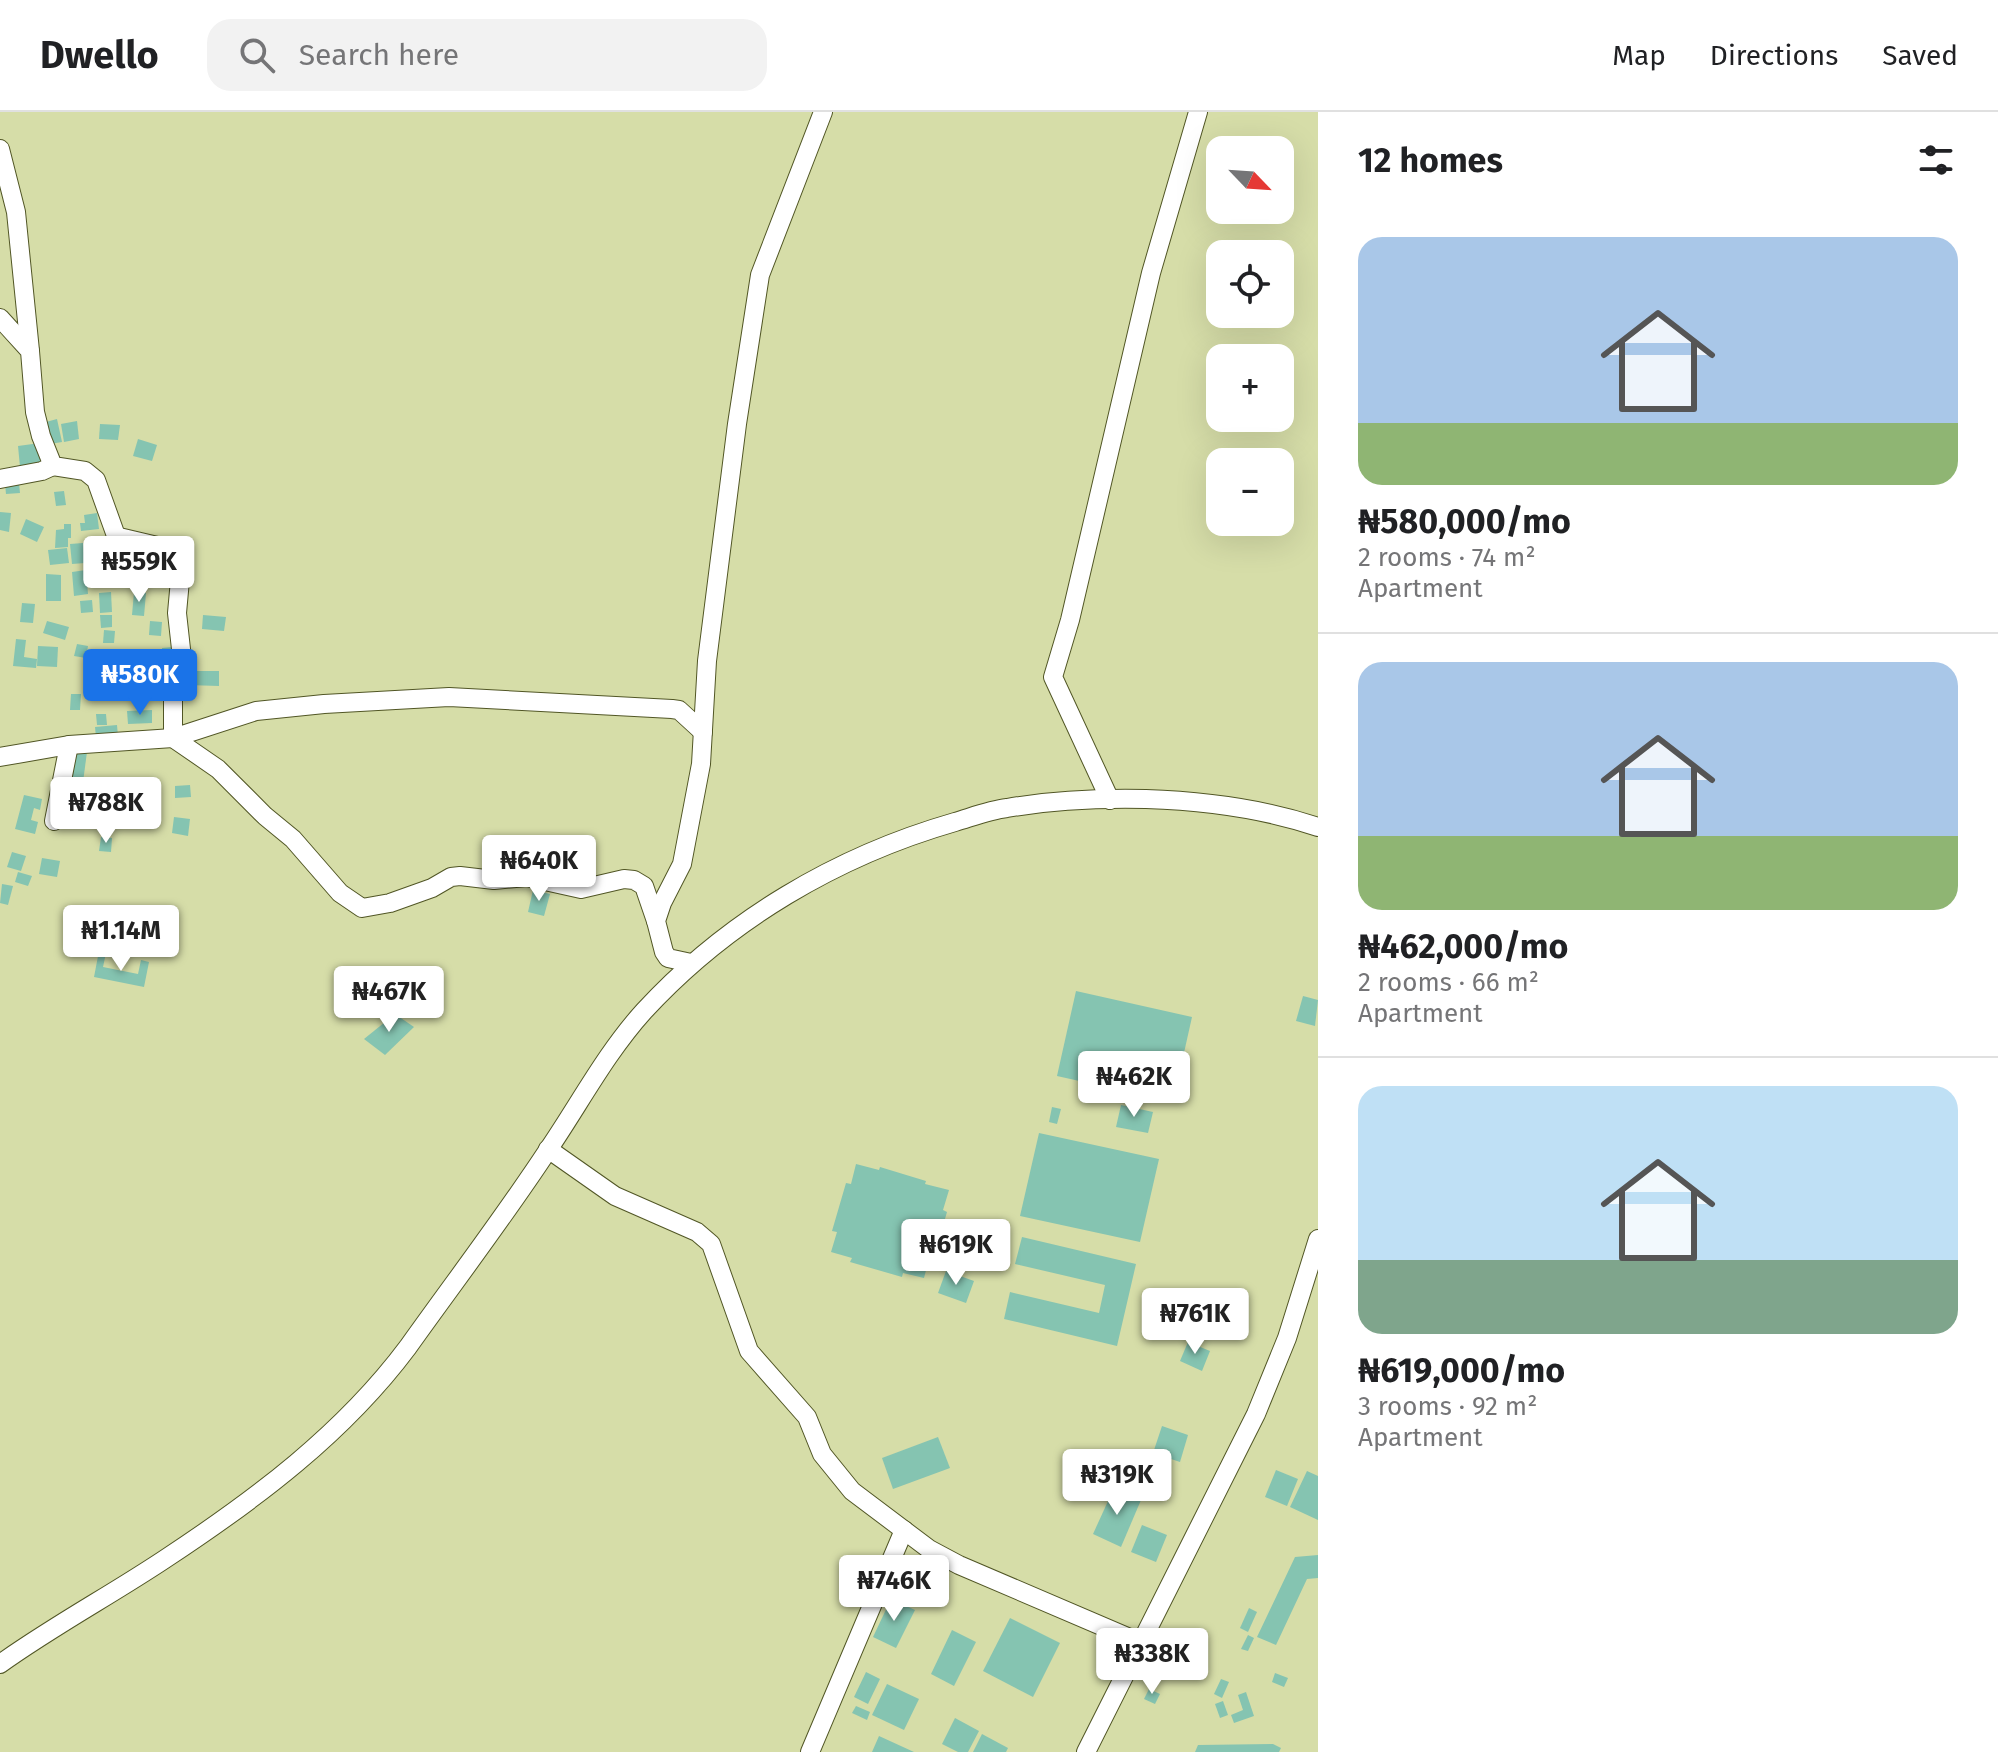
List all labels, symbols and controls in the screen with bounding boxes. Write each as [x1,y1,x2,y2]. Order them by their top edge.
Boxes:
search box [207,19,767,91]
text: Dwello [40,32,159,78]
icon: search [235,33,279,77]
text: Search here [299,37,459,73]
text: Map [1612,39,1666,72]
text: Directions [1710,39,1838,72]
text: Saved [1882,39,1958,72]
north arrow [1206,136,1294,224]
map controls [1206,136,1294,536]
icon: filters [1914,138,1958,182]
text: 12 homes [1358,140,1503,181]
button: locate [1206,240,1294,328]
icon: home [1586,289,1730,433]
button: + [1206,344,1294,432]
button: − [1206,448,1294,536]
text: ₦580,000/mo [1358,501,1571,542]
pin: ₦559K [83,536,195,604]
text: 2 rooms · 74 m² [1358,542,1536,573]
text: ₦559K [101,546,177,577]
text: Apartment [1358,573,1483,604]
pin: ₦580K [84,649,196,717]
text: ₦580K [101,659,179,690]
icon: home [1586,714,1730,858]
pin: ₦788K [50,777,162,845]
text: ₦788K [68,787,144,818]
pin: ₦640K [483,835,595,903]
text: ₦640K [500,845,578,876]
pin: ₦1.14M [56,905,186,973]
text: ₦1.14M [81,915,161,946]
text: ₦462,000/mo [1358,926,1568,967]
pin: ₦467K [333,966,445,1034]
text: 2 rooms · 66 m² [1358,967,1539,998]
text: ₦467K [352,976,426,1007]
text: Apartment [1358,998,1483,1029]
pin: ₦462K [1078,1051,1190,1119]
text: ₦462K [1096,1061,1172,1092]
icon: home [1586,1138,1730,1282]
pin: ₦619K [900,1219,1012,1287]
text: ₦619K [919,1229,993,1260]
pin: ₦761K [1139,1288,1251,1356]
text: ₦761K [1160,1298,1230,1329]
text: ₦619,000/mo [1358,1350,1565,1391]
text: 3 rooms · 92 m² [1358,1391,1537,1422]
text: Apartment [1358,1422,1483,1453]
pin: ₦319K [1061,1449,1173,1517]
text: ₦319K [1080,1459,1154,1490]
pin: ₦746K [838,1555,950,1623]
text: ₦746K [857,1565,931,1596]
pin: ₦338K [1096,1628,1208,1696]
text: ₦338K [1114,1638,1190,1669]

